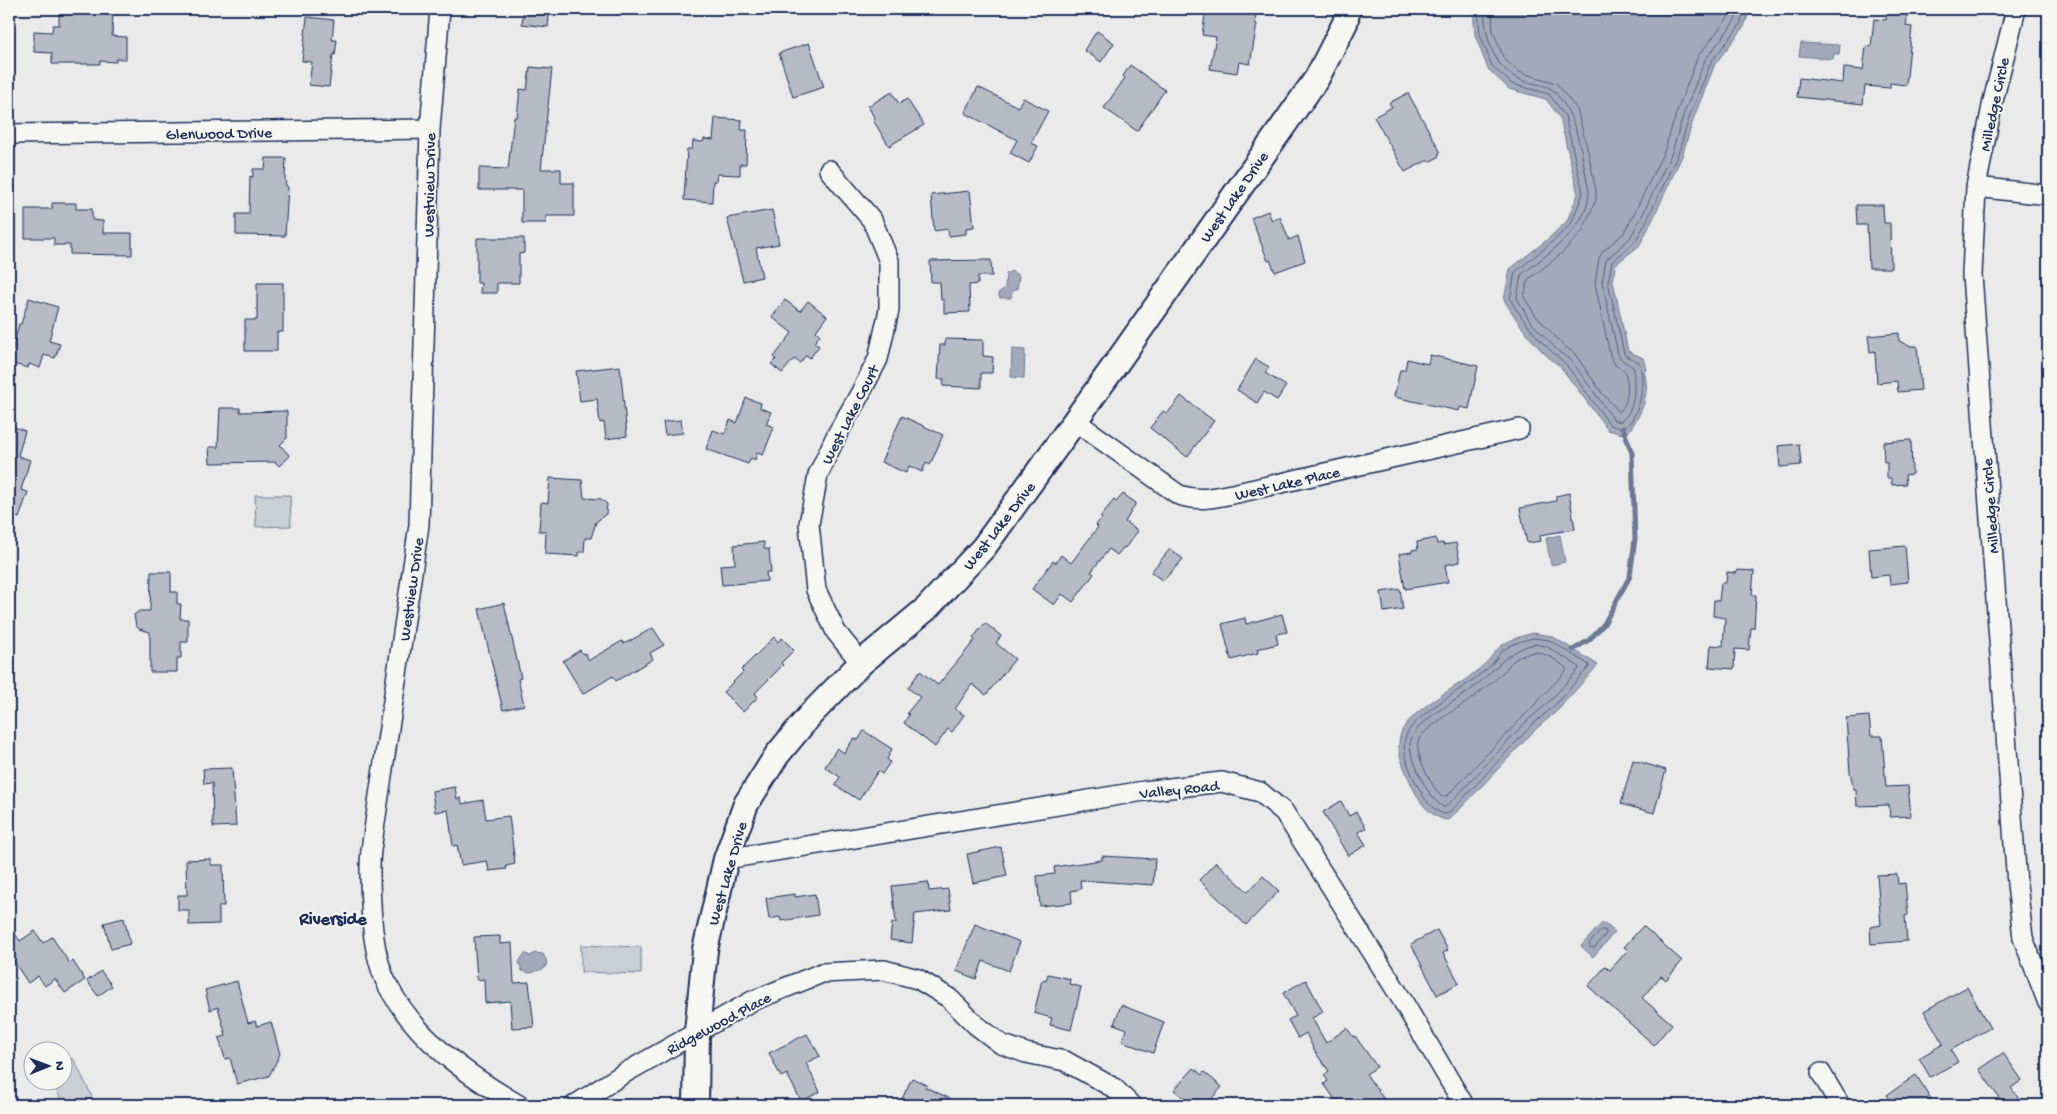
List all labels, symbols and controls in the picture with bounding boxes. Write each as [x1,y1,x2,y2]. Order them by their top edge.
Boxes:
street label: Milledge Circle [1977,55,2016,153]
street label: Glenwood Drive [166,125,273,146]
street label: Westview Drive [421,132,442,237]
street label: West Lake Drive [1197,148,1275,247]
street label: West Lake Court [819,362,886,468]
street label: Milledge Circle [1980,457,2005,554]
street label: West Lake Place [1234,464,1343,507]
street label: West Lake Drive [960,479,1042,575]
street label: Westview Drive [397,536,430,642]
street label: Valley Road [1138,778,1222,805]
street label: West Lake Drive [706,819,753,928]
district label: Riverside [298,910,367,931]
street label: Ridgewood Place [664,989,776,1061]
north arrow [22,1042,72,1092]
text: N [50,1061,67,1071]

